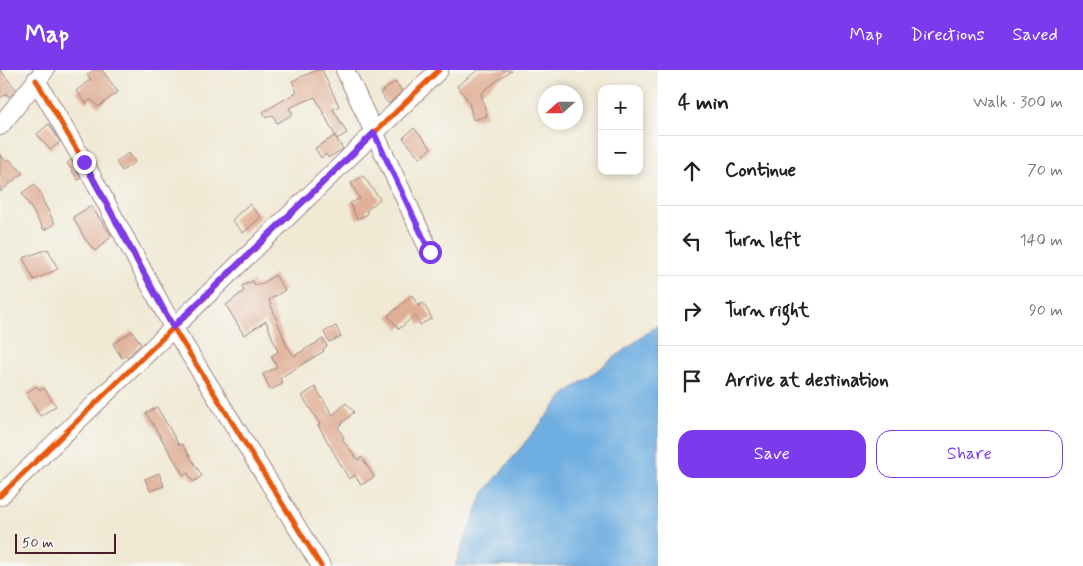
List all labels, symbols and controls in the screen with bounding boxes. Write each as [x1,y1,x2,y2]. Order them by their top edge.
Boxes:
text: Map [25,20,69,51]
text: Map [850,23,883,47]
text: Directions [911,23,985,47]
text: Saved [1013,23,1058,47]
north arrow [538,85,583,130]
map controls [598,85,643,175]
button: + [598,85,643,130]
text: 4 min [678,89,729,117]
text: Walk · 300 m [973,92,1063,113]
button: − [598,130,643,175]
route end [73,151,96,174]
icon: ahead [678,157,706,185]
text: Continue [725,158,796,183]
text: 70 m [1027,160,1063,181]
icon: left [678,227,706,255]
text: Turn left [725,228,801,253]
text: 140 m [1019,230,1063,251]
route start [419,241,442,264]
icon: right [678,297,706,325]
text: Turn right [725,298,809,323]
text: 90 m [1029,300,1063,321]
icon: arrive [678,367,706,395]
text: Arrive at destination [725,368,889,393]
button: Save [678,430,866,478]
button: Share [876,430,1063,478]
scale bar [15,531,116,554]
text: 50 m [22,534,53,552]

